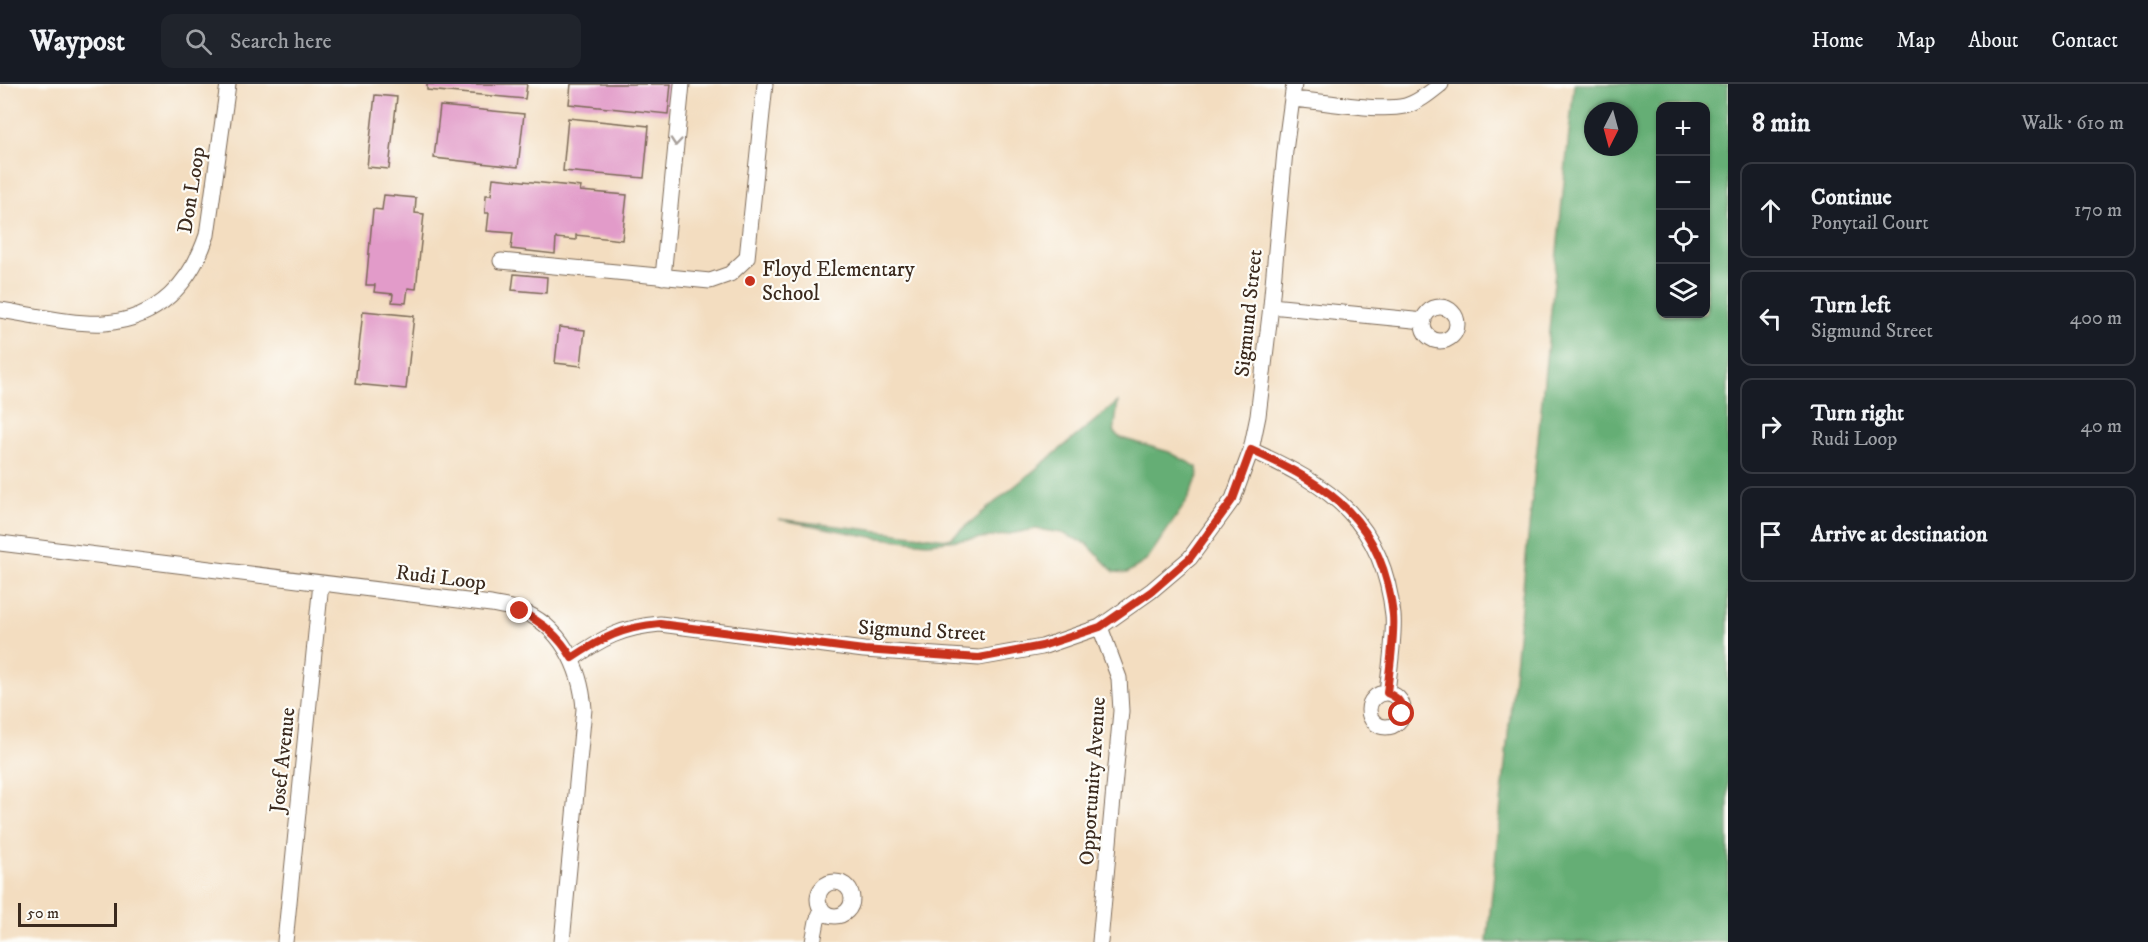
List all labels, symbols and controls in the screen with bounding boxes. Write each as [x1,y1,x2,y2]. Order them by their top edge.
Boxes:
search box [161,14,581,68]
text: Waypost [30,24,125,59]
icon: search [182,25,215,58]
text: Search here [230,28,332,55]
text: Home [1812,28,1864,54]
text: Map [1897,28,1935,54]
text: About [1968,28,2019,54]
text: Contact [2052,28,2118,54]
north arrow [1584,102,1638,156]
map controls [1656,102,1710,318]
button: + [1656,102,1710,156]
text: 8 min [1752,107,1810,140]
text: Walk · 610 m [2021,111,2124,136]
one-way arrow [670,138,683,147]
street label: Don Loop [172,145,212,235]
button: − [1656,156,1710,210]
text: Continue [1811,184,1892,211]
icon: ahead [1754,194,1787,227]
text: 170 m [2074,198,2122,223]
button: locate [1656,210,1710,264]
text: Ponytail Court [1811,211,1929,236]
street label: Sigmund Street [1229,248,1269,378]
place label: Floyd Elementary School [762,257,916,307]
button: layers [1656,264,1710,318]
marker: Floyd Elementary School [743,274,757,288]
text: Turn left [1811,292,1891,319]
icon: left [1754,302,1787,335]
text: 400 m [2070,306,2122,331]
text: Sigmund Street [1811,319,1933,344]
text: Turn right [1811,400,1904,427]
icon: right [1754,410,1787,443]
text: 40 m [2080,414,2122,439]
text: Rudi Loop [1811,427,1897,452]
icon: arrive [1754,518,1787,551]
text: Arrive at destination [1811,521,1988,548]
street label: Rudi Loop [394,560,487,596]
route end [506,597,532,623]
street label: Sigmund Street [857,615,987,647]
street label: Opportunity Avenue [1074,696,1112,866]
route start [1388,700,1414,726]
street label: Josef Avenue [264,706,301,816]
scale bar [18,900,117,928]
text: 50 m [27,903,59,923]

